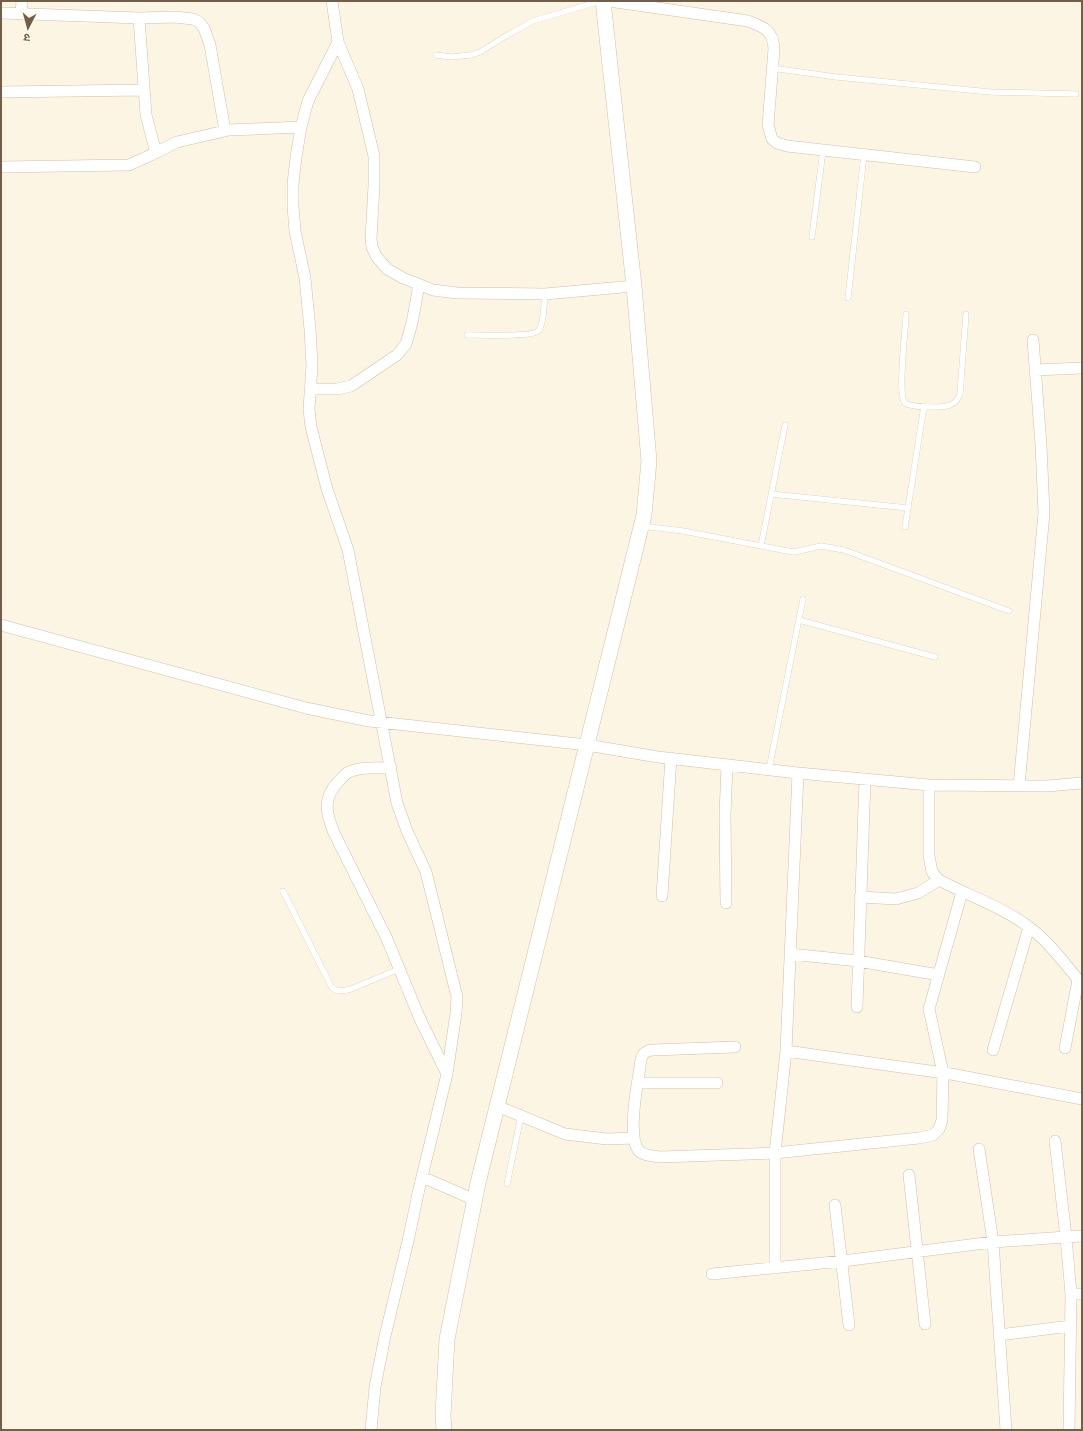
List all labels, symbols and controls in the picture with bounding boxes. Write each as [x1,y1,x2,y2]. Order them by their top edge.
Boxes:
north arrow [8,8,48,48]
text: उ [22,30,31,45]

